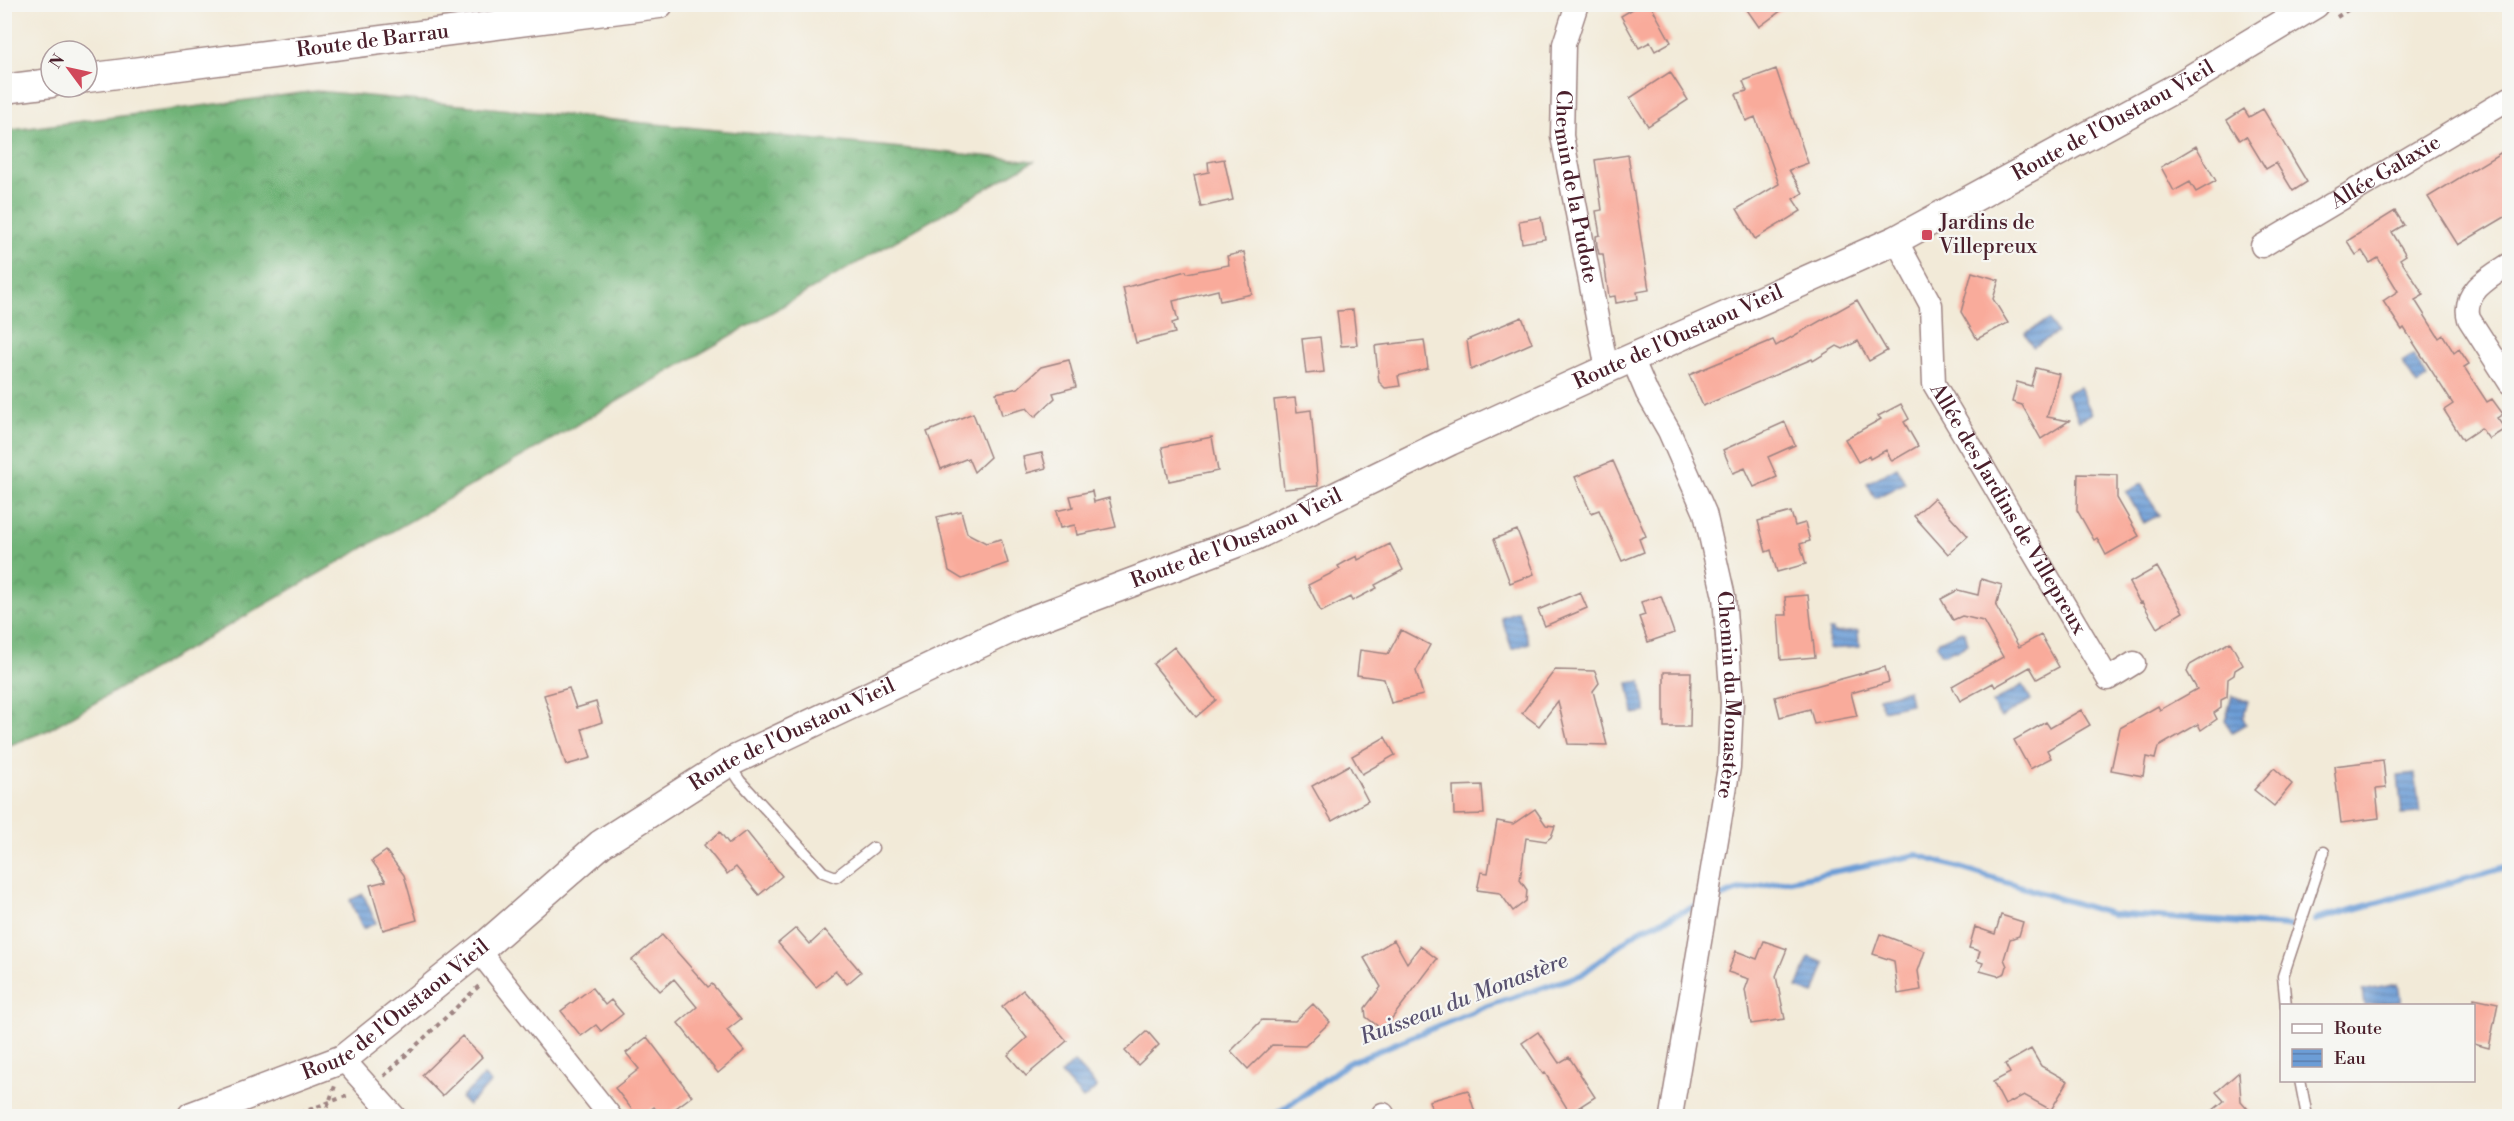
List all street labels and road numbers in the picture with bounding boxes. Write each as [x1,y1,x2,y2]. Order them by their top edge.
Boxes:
street label: Route de Barrau [295,18,451,64]
street label: Route de l'Oustaou Vieil [2008,55,2219,187]
street label: Chemin de la Pudote [1548,90,1603,286]
street label: Allée Galaxie [2325,129,2445,216]
street label: Route de l'Oustaou Vieil [1569,279,1787,396]
street label: Allée des Jardins de Villepreux [1923,378,2092,639]
street label: Route de l'Oustaou Vieil [1127,483,1346,595]
street label: Chemin du Monastère [1711,590,1745,801]
street label: Route de l'Oustaou Vieil [684,673,899,797]
street label: Route de l'Oustaou Vieil [298,934,495,1086]

